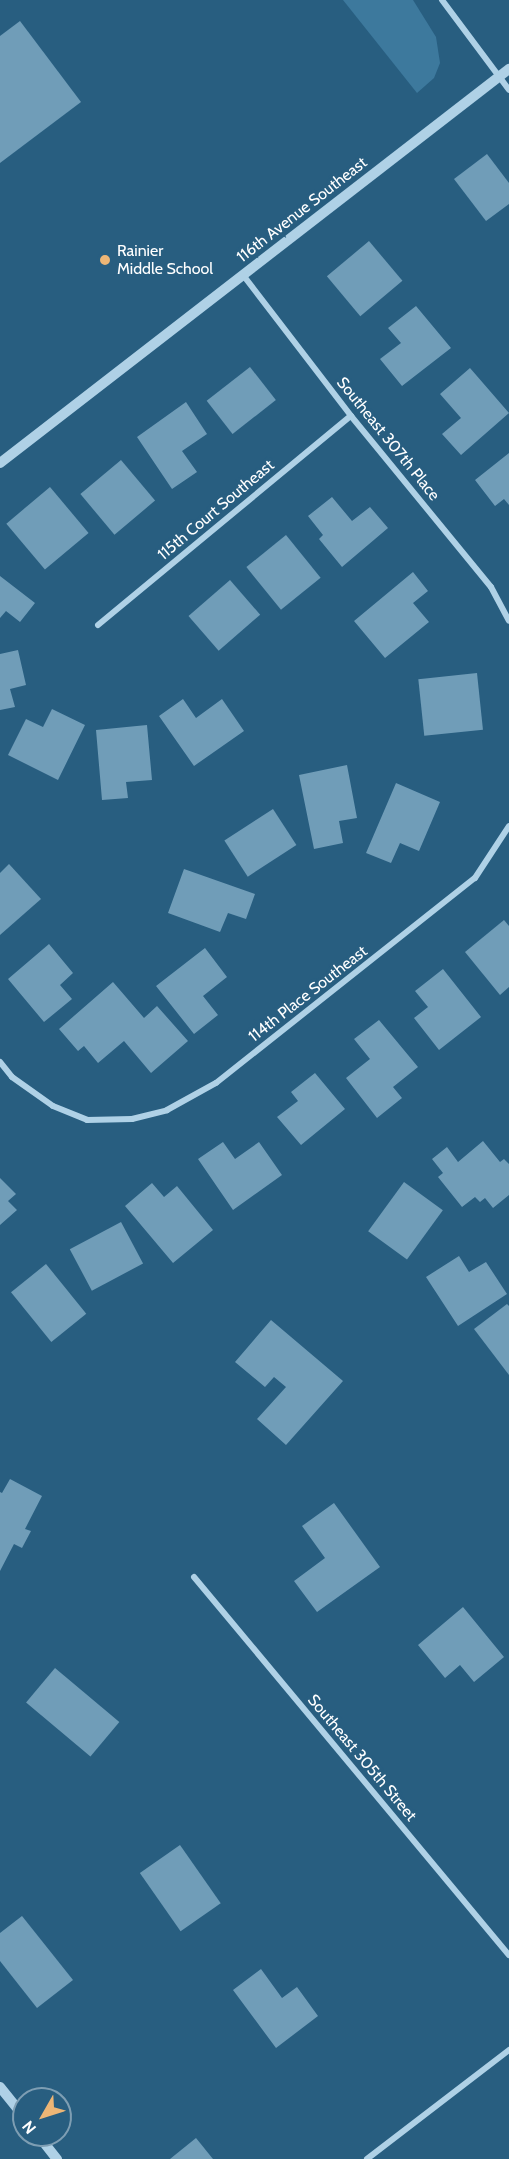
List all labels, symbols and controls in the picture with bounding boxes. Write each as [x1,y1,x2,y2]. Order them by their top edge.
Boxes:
street label: 116th Avenue Southeast [233,153,371,267]
place label: Rainier Middle School [117,241,213,279]
marker: Rainier Middle School [98,253,112,267]
street label: Southeast 307th Place [332,373,444,505]
street label: 115th Court Southeast [154,456,278,564]
street label: 114th Place Southeast [245,942,371,1046]
street label: Southeast 305th Street [303,1691,421,1825]
north arrow [12,2087,72,2147]
text: N [18,2117,40,2138]

